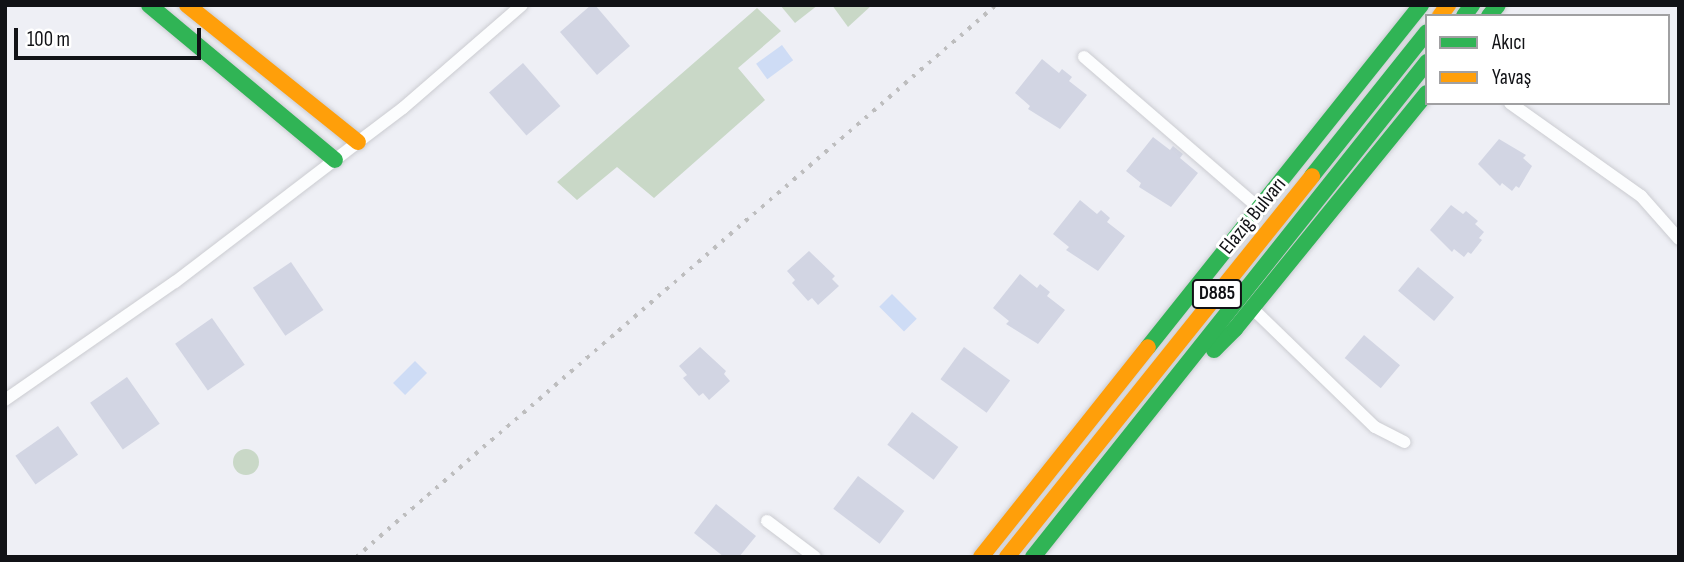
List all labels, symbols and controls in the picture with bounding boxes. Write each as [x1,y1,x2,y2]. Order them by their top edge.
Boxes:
scale bar [18,14,205,58]
legend [1425,14,1670,105]
text: 100 m [27,27,70,52]
text: Akıcı [1492,30,1525,55]
text: Yavaş [1492,65,1531,90]
street label: Elazığ Bulvarı [1214,172,1292,260]
road number: D885 [1191,278,1243,310]

